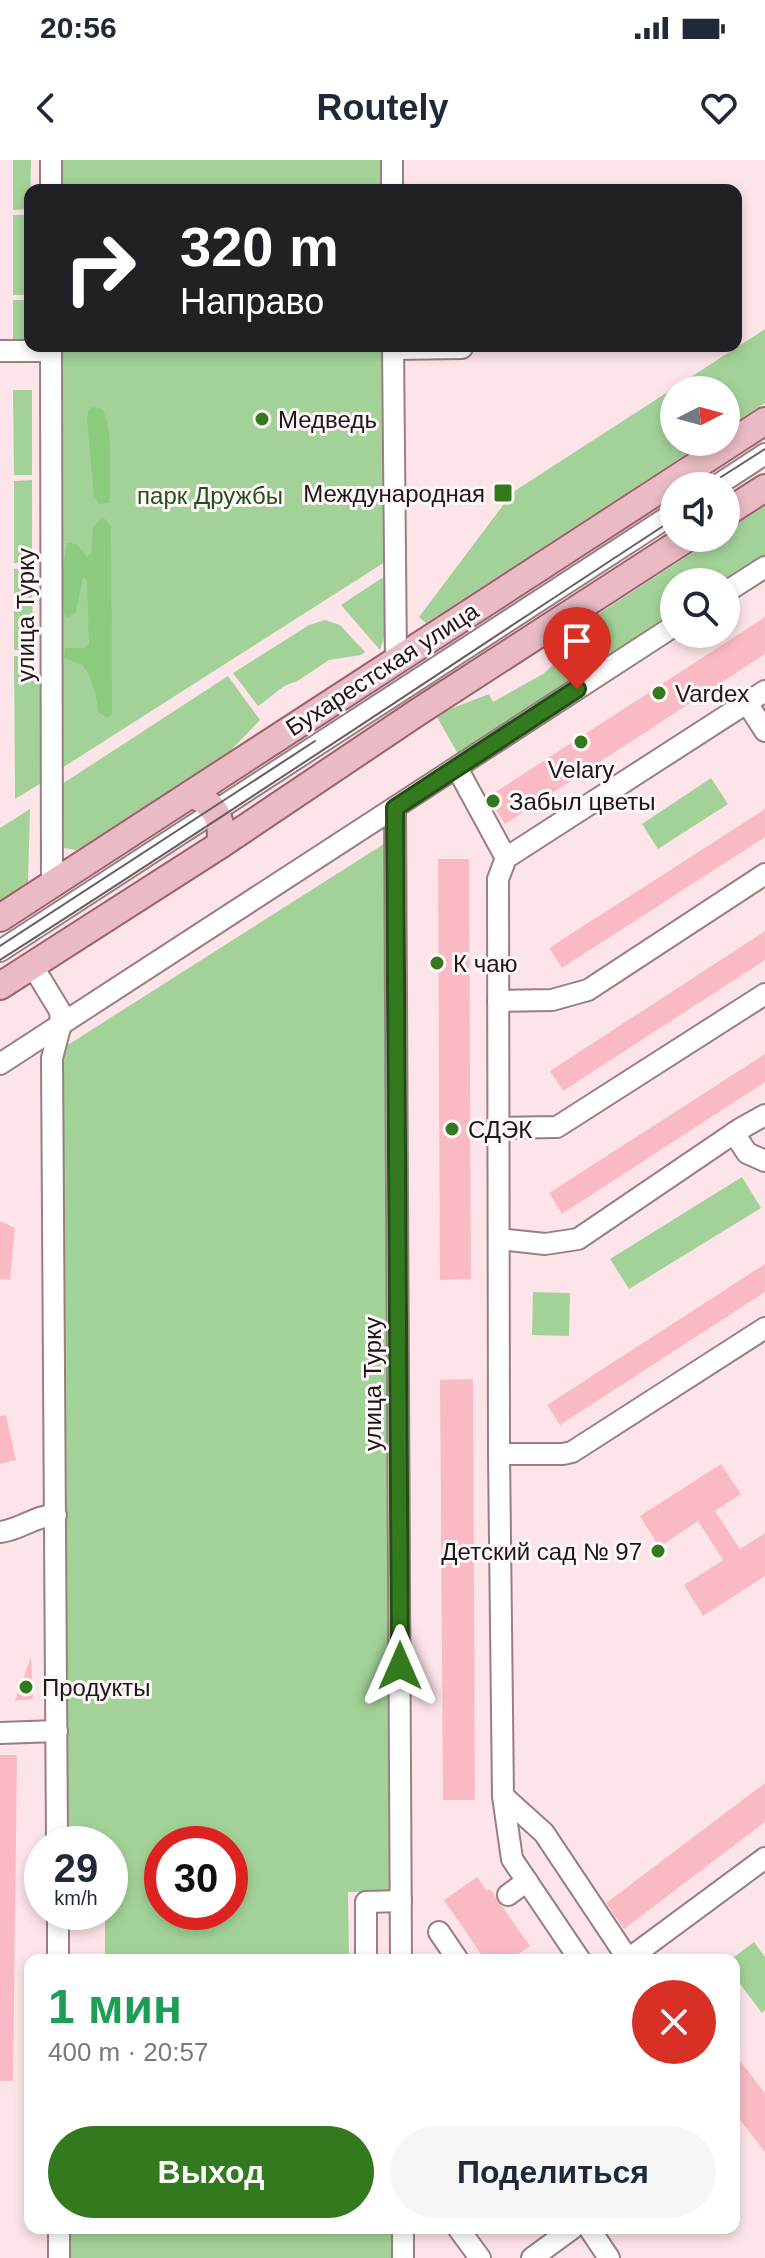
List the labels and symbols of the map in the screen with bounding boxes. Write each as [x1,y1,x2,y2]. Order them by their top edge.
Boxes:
north arrow [660,376,740,456]
place label: Медведь [278,406,377,433]
marker: Медведь [253,410,271,428]
place label: Международная [303,480,485,507]
park label: парк Дружбы [137,482,283,509]
marker: Международная [492,482,514,504]
street label: улица Турку [12,548,39,682]
street label: Бухарестская улица [281,596,484,741]
pin [543,607,611,689]
place label: Vardex [675,680,749,707]
marker: Vardex [650,684,668,702]
marker: Velary [572,733,590,751]
place label: Velary [548,756,614,783]
place label: Забыл цветы [509,788,656,815]
marker: Забыл цветы [484,792,502,810]
place label: К чаю [453,950,518,977]
marker: К чаю [428,954,446,972]
place label: СДЭК [468,1116,532,1143]
marker: СДЭК [443,1120,461,1138]
street label: улица Турку [359,1317,386,1451]
place label: Детский сад № 97 [441,1538,642,1565]
marker: Детский сад № 97 [649,1542,667,1560]
position arrow [358,1624,442,1708]
place label: Продукты [42,1674,150,1701]
marker: Продукты [17,1678,35,1696]
speed limit sign: 30 [144,1826,248,1930]

